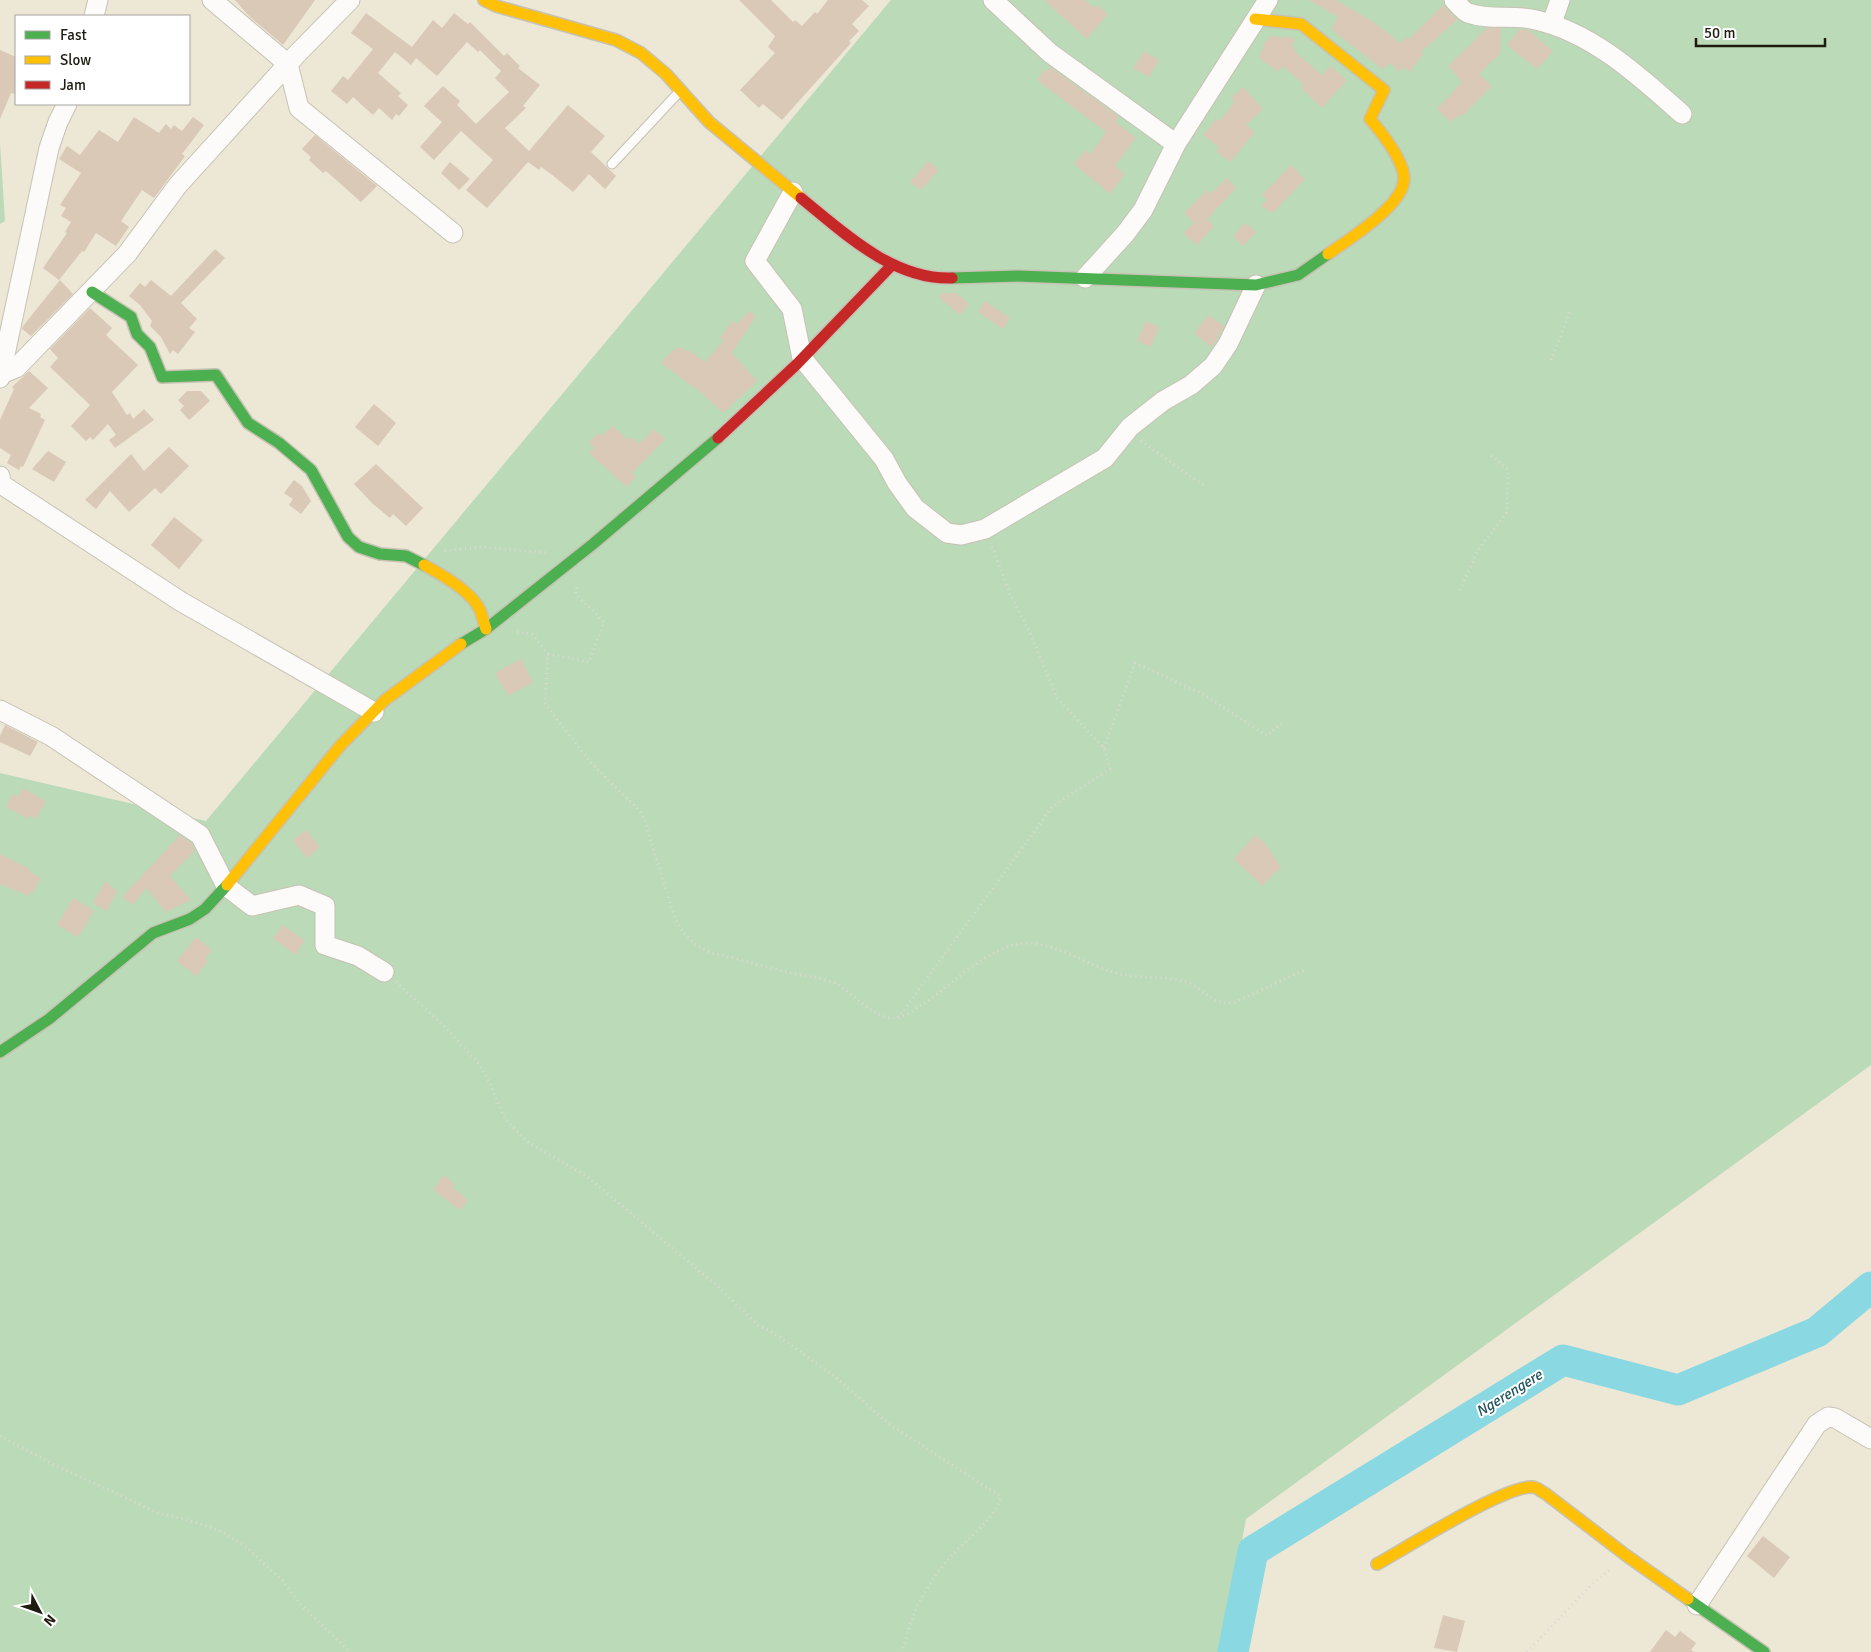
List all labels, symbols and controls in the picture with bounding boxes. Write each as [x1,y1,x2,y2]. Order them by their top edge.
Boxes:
legend [15,15,190,105]
scale bar [1696,15,1825,47]
text: 50 m [1704,24,1735,42]
text: Fast [60,26,87,44]
text: Slow [60,51,91,69]
text: Jam [60,76,86,94]
water label: Ngerengere [1473,1365,1547,1420]
north arrow [15,1587,65,1637]
text: N [40,1611,59,1629]

